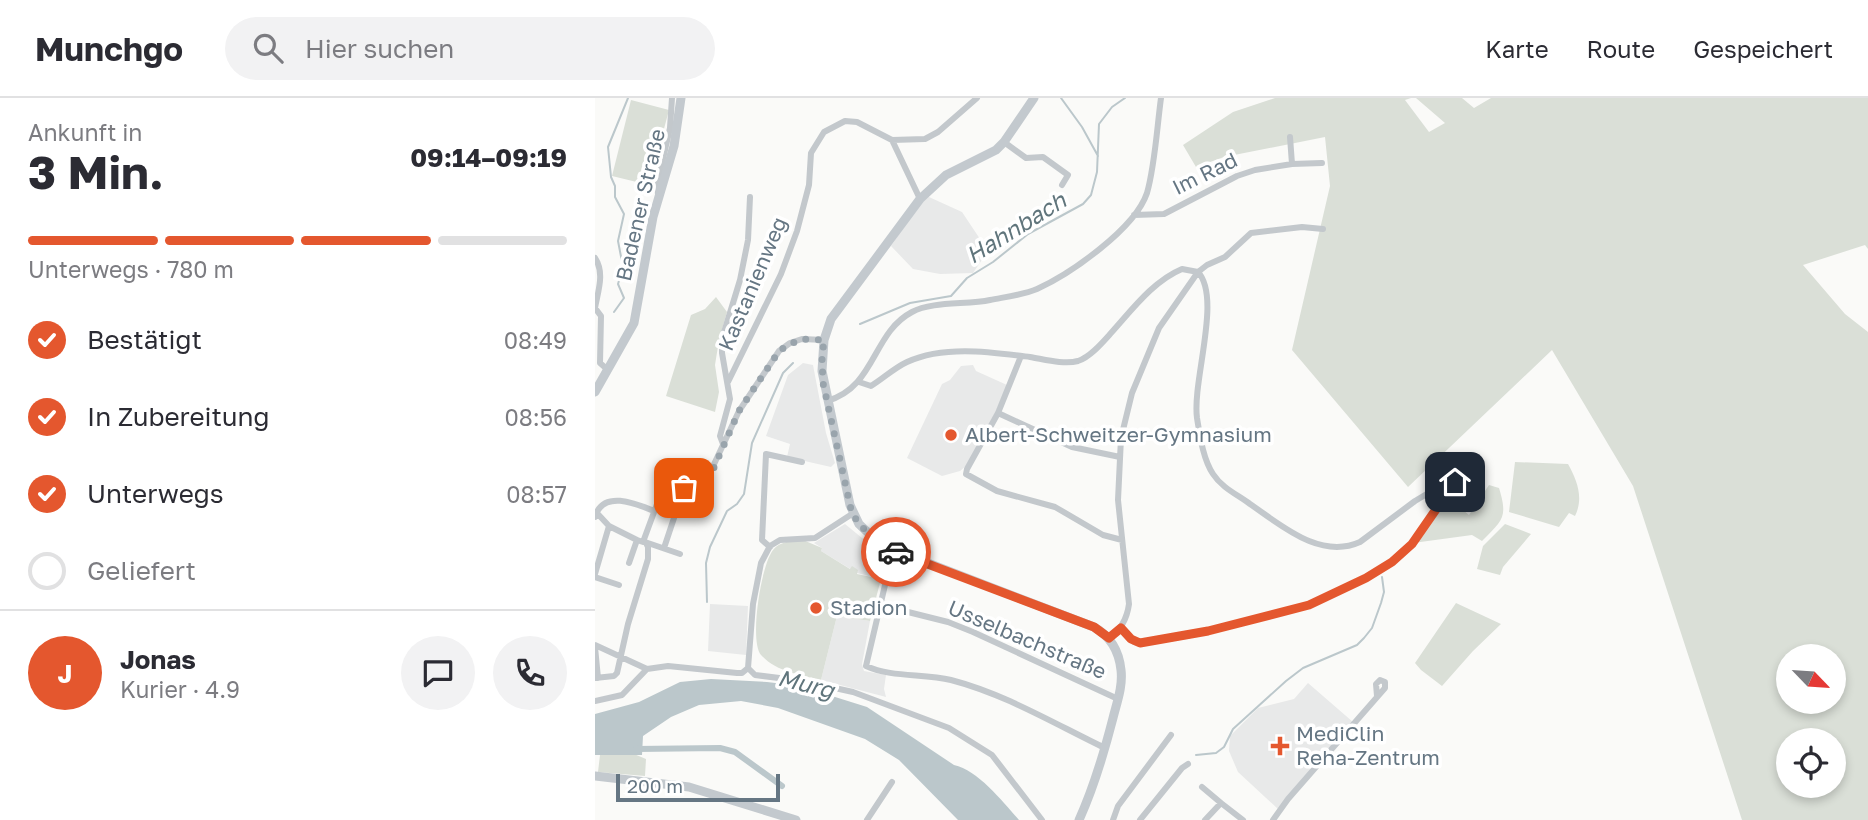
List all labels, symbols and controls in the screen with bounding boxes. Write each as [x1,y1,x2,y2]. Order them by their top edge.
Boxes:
search box [225,17,715,80]
text: Munchgo [35,29,183,68]
icon: search [249,29,287,67]
text: Hier suchen [305,33,454,64]
text: Karte [1485,34,1549,63]
text: Route [1587,34,1655,63]
text: Gespeichert [1693,34,1833,63]
text: Ankunft in [28,118,143,146]
street label: Badener Straße [610,126,670,283]
text: 09:14–09:19 [410,142,567,173]
text: 3 Min. [28,144,164,199]
street label: Im Rad [1168,146,1241,200]
water label: Hahnbach [960,185,1071,269]
street label: Kastanienweg [712,213,792,354]
text: Unterwegs · 780 m [28,255,234,283]
icon: check [28,321,66,359]
text: Bestätigt [87,324,202,355]
text: 08:49 [504,326,567,354]
icon: check [28,398,66,436]
text: In Zubereitung [87,401,270,432]
text: 08:56 [505,403,567,431]
place label: Albert-Schweitzer-Gymnasium [965,421,1272,447]
marker: Albert-Schweitzer-Gymnasium [943,427,959,443]
pin [1425,452,1485,512]
pin [654,458,714,518]
icon: home [1436,463,1474,501]
icon: bag [665,469,703,507]
icon: check [28,475,66,513]
text: Unterwegs [87,478,224,509]
text: 08:57 [506,480,567,508]
courier [861,517,931,587]
icon: car [877,533,915,571]
text: Geliefert [87,555,196,586]
place label: Stadion [830,594,907,620]
street label: Usselbachstraße [944,594,1110,684]
marker: Stadion [808,600,824,616]
button: chat [401,636,475,710]
button: phone [493,636,567,710]
text: Jonas [120,644,196,675]
north arrow [1776,644,1846,714]
map controls [1776,644,1846,798]
text: J [58,658,72,689]
water label: Murg [775,663,839,704]
text: Kurier · 4.9 [120,675,240,703]
place label: MediClin Reha-Zentrum [1296,720,1440,770]
button: locate [1776,728,1846,798]
marker: MediClin Reha-Zentrum [1270,736,1290,756]
scale bar [616,771,781,803]
text: 200 m [627,774,683,797]

